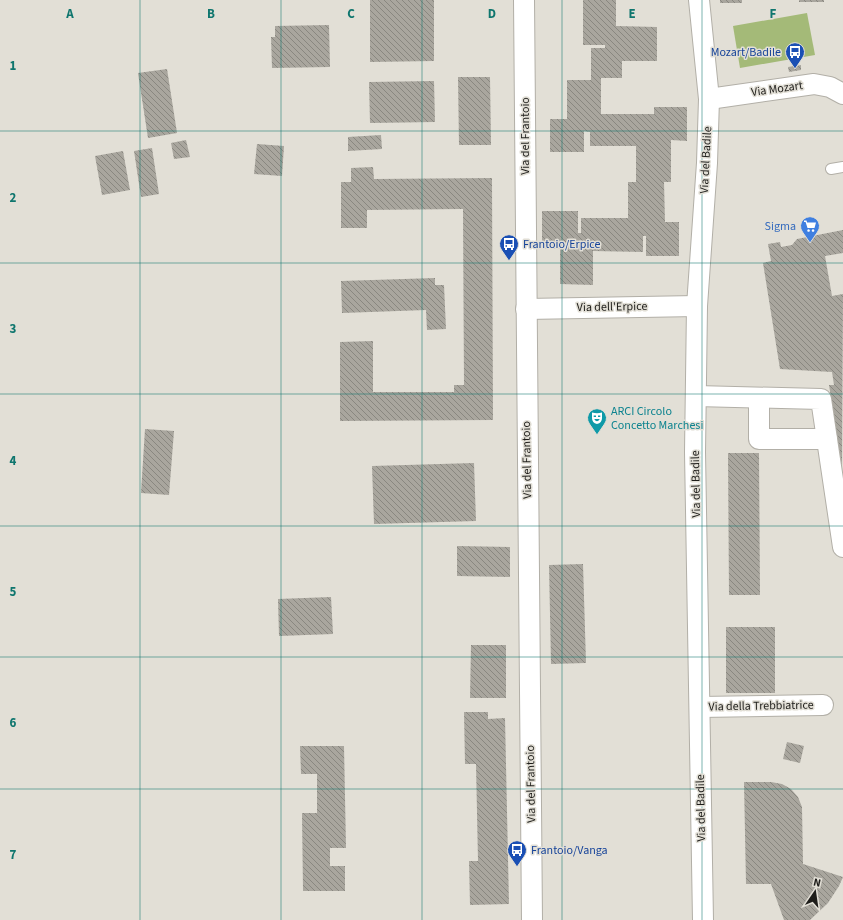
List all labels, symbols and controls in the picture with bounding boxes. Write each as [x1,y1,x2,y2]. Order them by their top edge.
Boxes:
text: A [65,5,74,23]
text: B [207,5,215,23]
text: C [347,5,355,23]
text: D [488,5,496,23]
text: E [628,5,636,23]
text: F [770,5,777,23]
bus stop icon: Mozart/Badile [784,41,806,69]
place label: Mozart/Badile [711,44,781,61]
text: 1 [10,57,17,75]
street label: Via Mozart [750,77,804,101]
street label: Via del Frantoio [517,97,534,175]
street label: Via del Badile [696,126,716,194]
text: 2 [10,189,17,207]
supermarket icon: Sigma [799,215,821,243]
place label: Sigma [765,218,796,235]
bus stop icon: Frantoio/Erpice [498,233,520,261]
place label: Frantoio/Erpice [523,236,601,253]
street label: Via dell'Erpice [577,298,647,316]
text: 3 [10,320,17,338]
place label: ARCI Circolo Concetto Marchesi [611,403,703,434]
theatre icon: ARCI Circolo Concetto Marchesi [586,407,608,435]
street label: Via del Frantoio [518,421,536,499]
street label: Via del Badile [687,450,705,518]
text: 4 [10,452,17,470]
text: 5 [10,583,17,601]
street label: Via della Trebbiatrice [708,697,814,715]
text: 6 [10,714,17,732]
street label: Via del Frantoio [522,745,540,823]
street label: Via del Badile [692,774,710,842]
bus stop icon: Frantoio/Vanga [506,839,528,867]
place label: Frantoio/Vanga [531,842,608,859]
text: 7 [10,846,17,864]
north arrow [795,872,835,912]
text: N [812,875,822,891]

